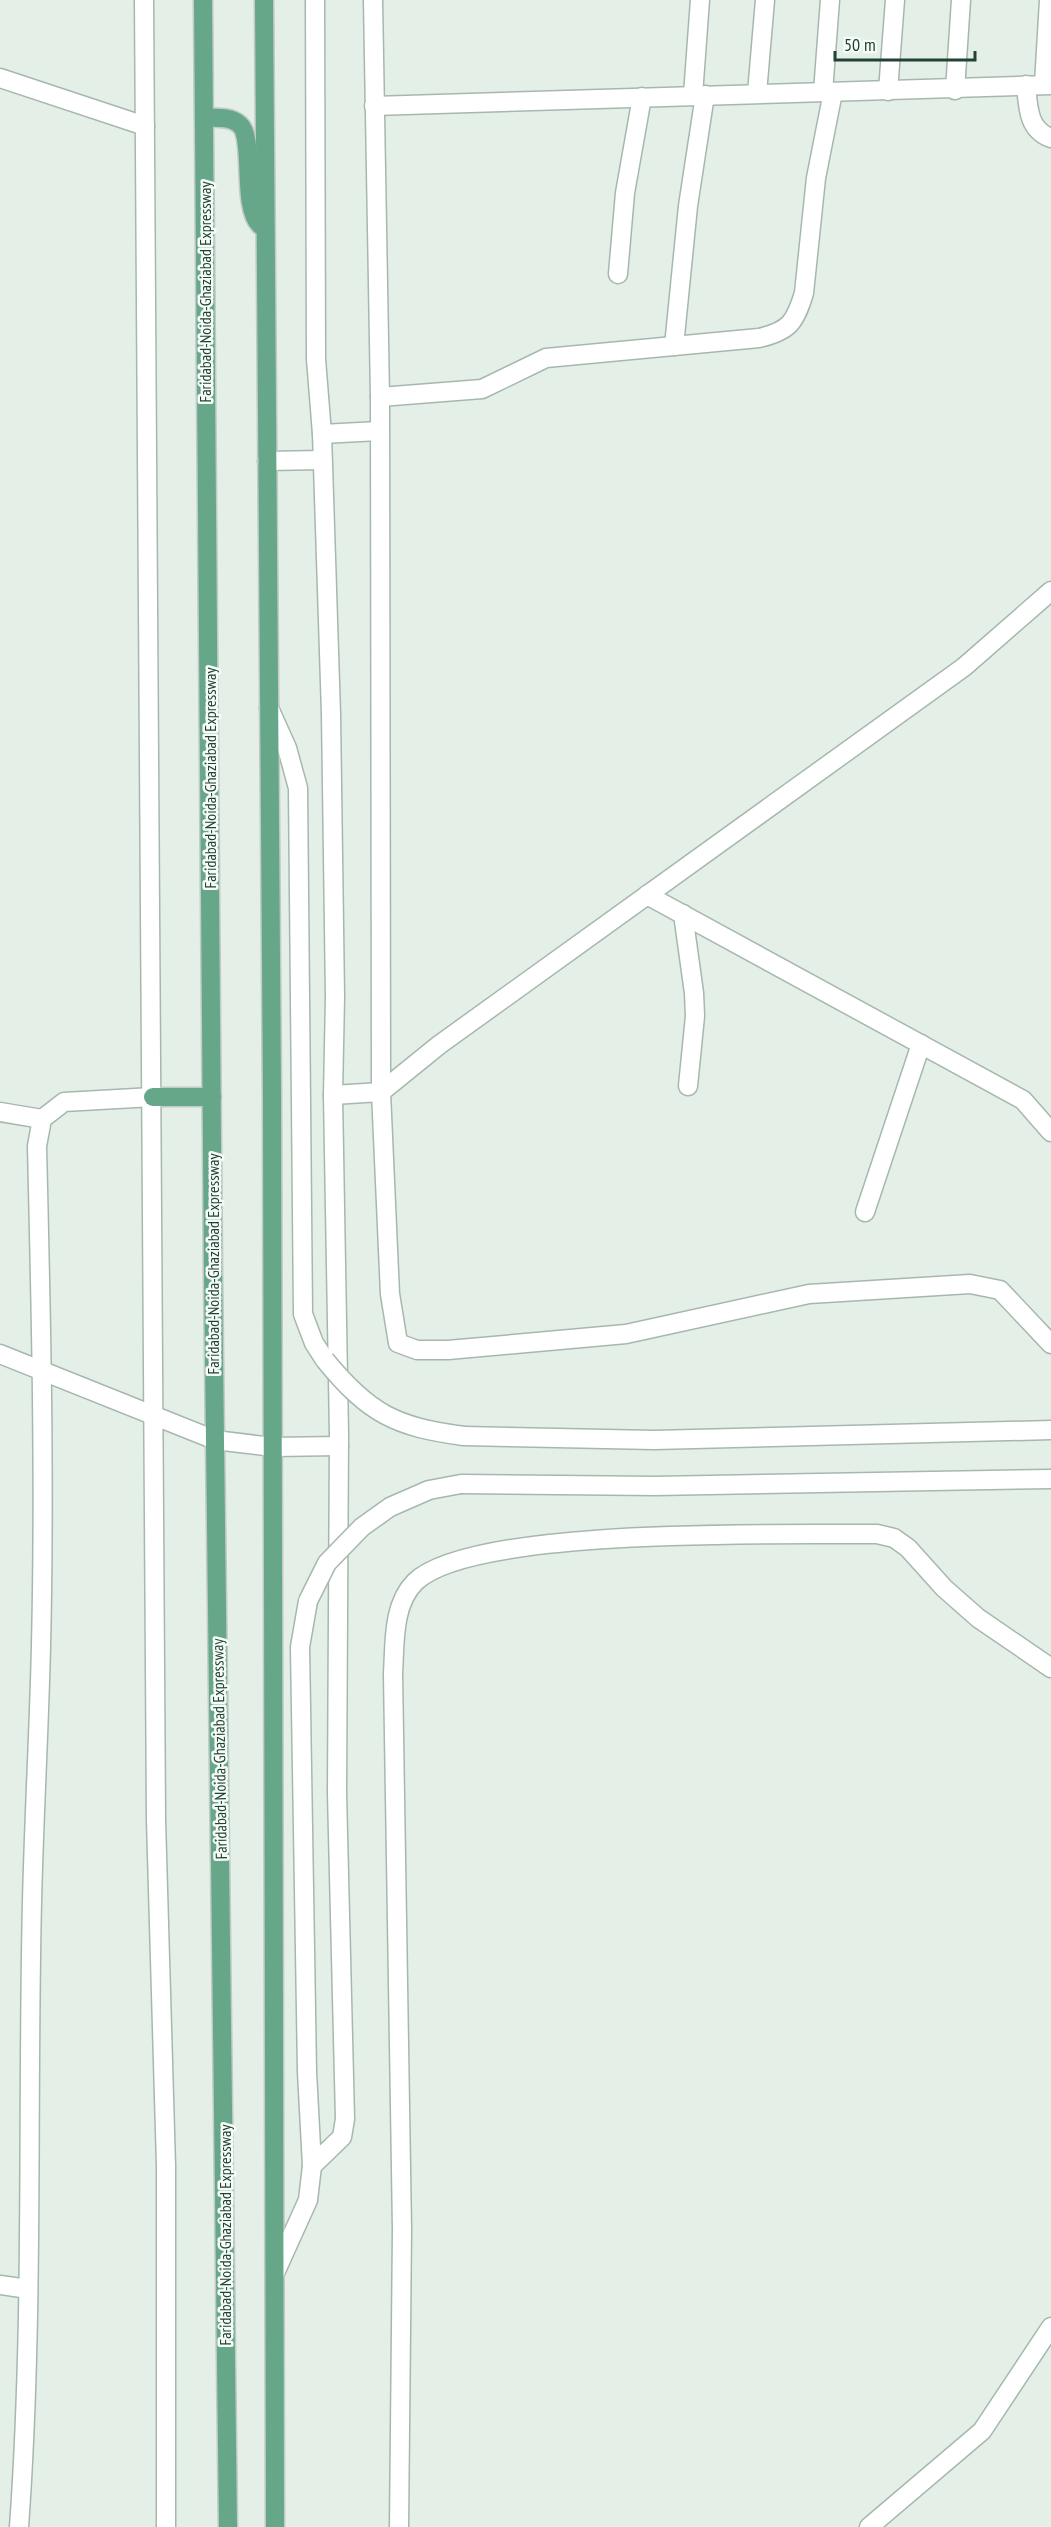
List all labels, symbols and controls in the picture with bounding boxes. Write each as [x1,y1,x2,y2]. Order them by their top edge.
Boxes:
scale bar [835,24,974,62]
text: 50 m [844,33,876,56]
street label: Faridabad-Noida-Ghaziabad Expressway [195,182,215,402]
street label: Faridabad-Noida-Ghaziabad Expressway [200,668,220,888]
street label: Faridabad-Noida-Ghaziabad Expressway [203,1154,223,1374]
street label: Faridabad-Noida-Ghaziabad Expressway [207,1638,231,1860]
street label: Faridabad-Noida-Ghaziabad Expressway [215,2125,235,2345]

